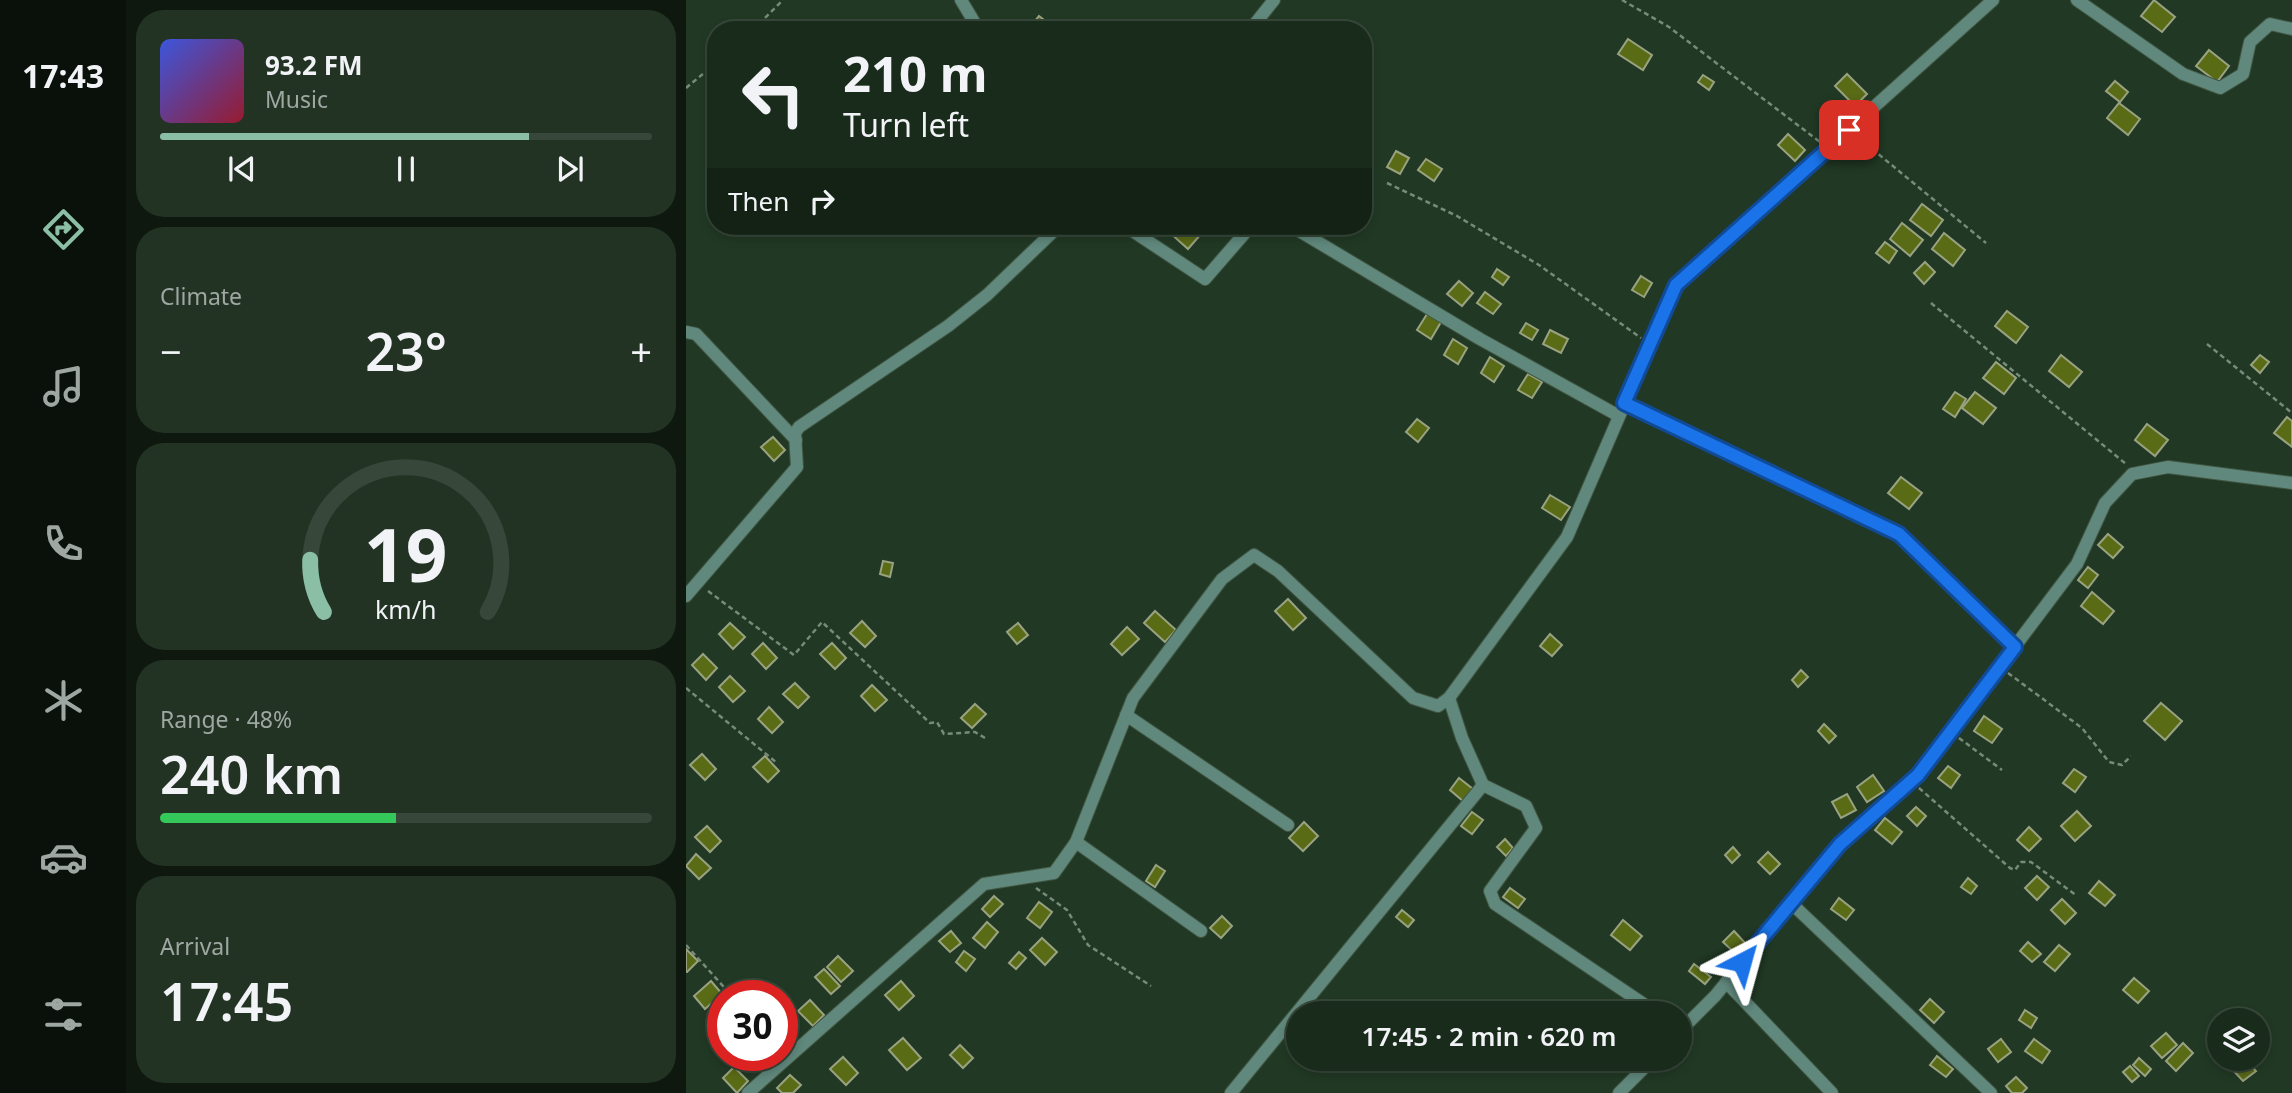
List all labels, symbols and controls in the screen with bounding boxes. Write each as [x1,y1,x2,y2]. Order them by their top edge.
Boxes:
text: 210 m [843,40,988,106]
text: 93.2 FM [265,47,362,83]
icon: left [728,49,819,140]
text: 17:43 [22,54,104,97]
text: Music [265,83,328,115]
pin [1819,100,1879,160]
text: Turn left [843,103,969,146]
icon: arrive [1830,111,1868,149]
icon: previous [223,150,261,188]
icon: pause [387,150,425,188]
icon: next [551,150,589,188]
icon: right [803,182,841,220]
text: Then [728,183,789,219]
icon: directions [39,205,88,254]
text: Climate [160,280,242,312]
text: 23° [365,315,447,386]
text: − [160,325,182,377]
text: + [630,325,652,377]
icon: music [39,362,88,411]
text: 19 [364,505,448,604]
icon: phone [39,519,88,568]
text: km/h [375,592,437,626]
icon: climate [39,676,88,725]
text: Range · 48% [160,703,292,735]
text: 240 km [160,738,343,809]
icon: car [39,833,88,882]
position arrow [1705,925,1779,999]
text: Arrival [160,930,230,962]
text: 17:45 [160,965,293,1036]
speed limit sign: 30 [707,980,798,1071]
icon: filters [39,990,88,1039]
map controls [2207,1008,2270,1071]
button: layers [2207,1008,2270,1071]
text: 17:45 · 2 min · 620 m [1362,1018,1616,1054]

